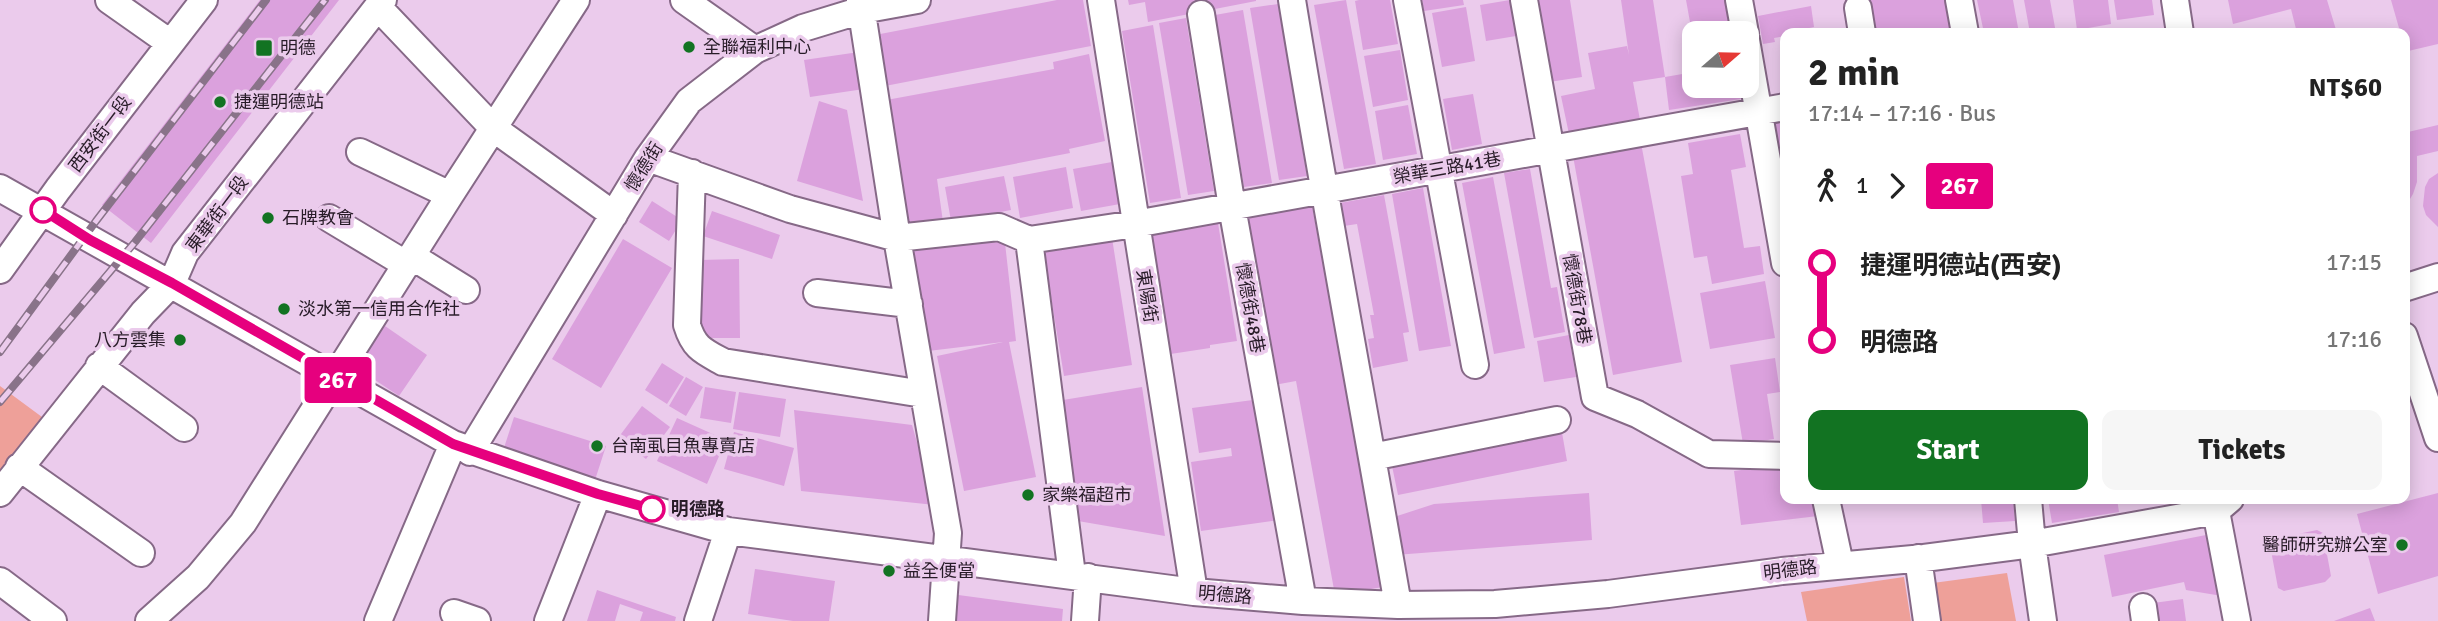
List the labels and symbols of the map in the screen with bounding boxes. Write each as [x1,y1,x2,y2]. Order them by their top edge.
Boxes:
north arrow [1682,21,1759,98]
place label: 全聯福利中心 [703,36,811,58]
place label: 明德 [280,37,316,59]
marker: 明德 [254,38,274,58]
marker: 全聯福利中心 [681,39,697,55]
street label: 西安街一段 [64,91,136,177]
place label: 捷運明德站 [234,91,324,113]
marker: 捷運明德站 [212,94,228,110]
street label: 懷德街 [620,138,668,196]
street label: 榮華三路41巷 [1391,148,1503,188]
street label: 東華街一段 [181,171,253,257]
unlabelled marker [30,197,56,223]
place label: 石牌教會 [282,207,354,229]
marker: 石牌教會 [260,210,276,226]
street label: 懷德街78巷 [1558,252,1596,346]
street label: 懷德街48巷 [1231,261,1269,355]
street label: 東陽街 [1132,268,1162,324]
place label: 淡水第一信用合作社 [298,298,460,320]
marker: 淡水第一信用合作社 [276,301,292,317]
place label: 八方雲集 [94,329,166,351]
marker: 八方雲集 [172,332,188,348]
line badge: 267 [298,357,378,403]
place label: 台南虱目魚專賣店 [611,435,755,457]
marker: 台南虱目魚專賣店 [589,438,605,454]
place label: 家樂福超市 [1042,484,1132,506]
marker: 家樂福超市 [1020,487,1036,503]
marker: 明德路 [639,496,665,522]
place label: 明德路 [671,498,725,520]
place label: 醫師研究辦公室 [2262,534,2388,556]
marker: 醫師研究辦公室 [2394,537,2410,553]
street label: 明德路 [1762,556,1818,584]
place label: 益全便當 [903,560,975,582]
marker: 益全便當 [881,563,897,579]
street label: 明德路 [1197,582,1253,608]

